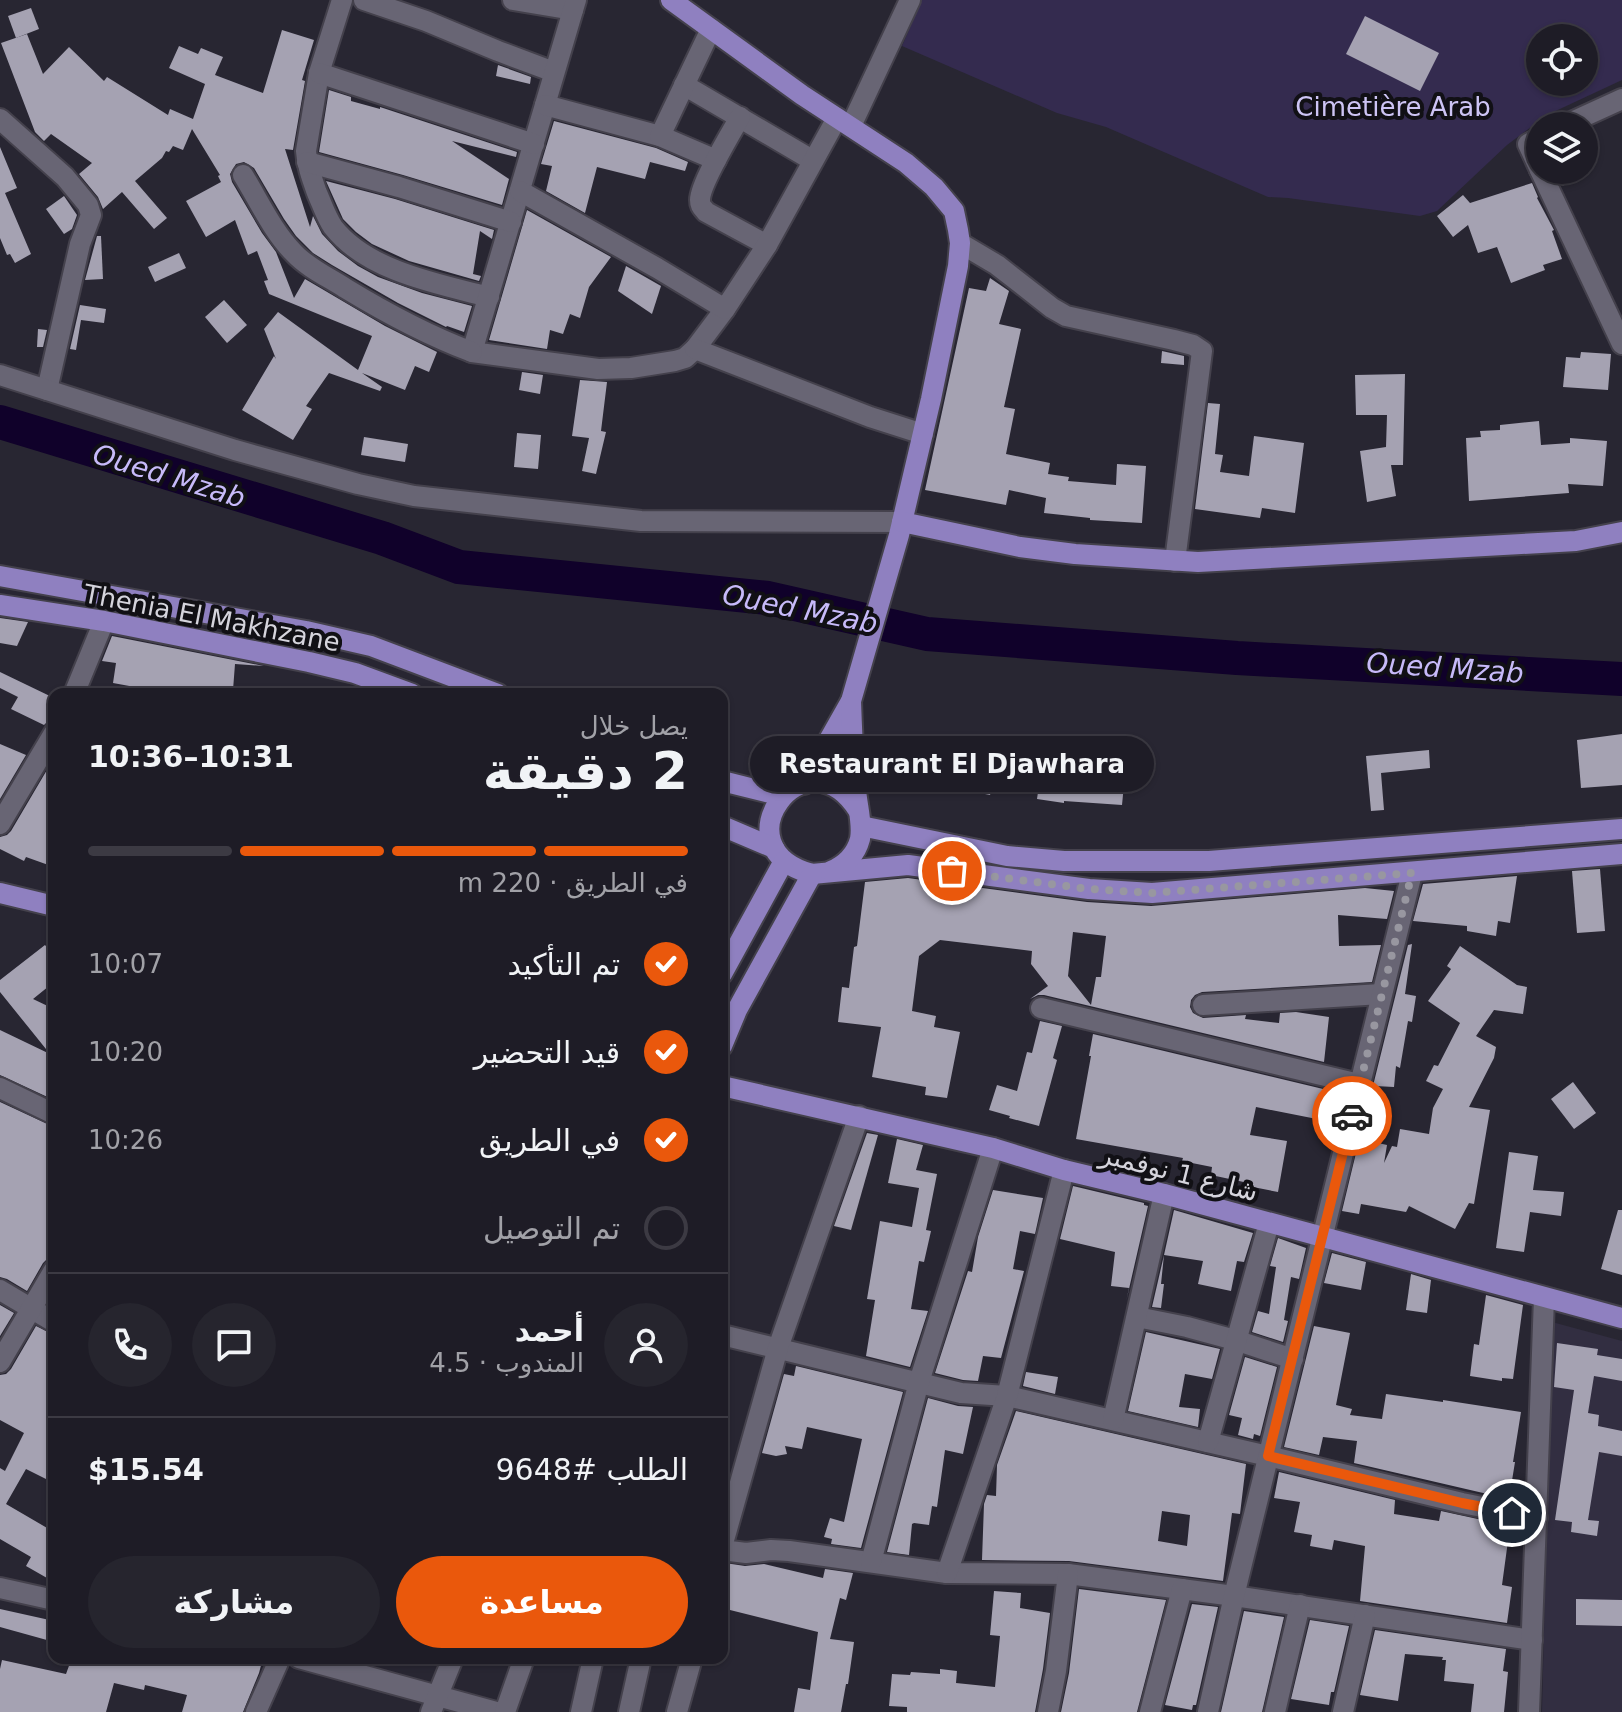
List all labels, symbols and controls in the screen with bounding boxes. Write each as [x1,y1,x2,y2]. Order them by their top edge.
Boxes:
map controls [1526,24,1598,184]
button: locate [1526,24,1598,96]
park label: Cimetière Arab [1295,92,1491,122]
button: layers [1526,112,1598,184]
water label: Oued Mzab [89,437,249,515]
street label: Thenia El Makhzane [80,578,343,658]
water label: Oued Mzab [720,578,880,640]
water label: Oued Mzab [1365,646,1525,690]
text: يصل خلال [580,711,688,741]
callout: Restaurant El Djawhara [750,735,1154,791]
text: 10:31–10:36 [88,739,294,774]
text: 2 دقيقة [483,741,688,801]
text: Restaurant El Djawhara [779,749,1125,779]
pin [918,837,986,905]
icon: bag [930,849,974,893]
text: في الطريق · 220 m [458,868,688,898]
icon: check [644,942,688,986]
text: تم التأكيد [507,947,620,982]
text: 10:07 [88,949,163,979]
icon: check [644,1030,688,1074]
text: قيد التحضير [474,1035,620,1070]
text: 10:20 [88,1037,163,1067]
courier [1312,1076,1392,1156]
icon: car [1330,1094,1374,1138]
icon: check [644,1118,688,1162]
text: في الطريق [479,1123,620,1158]
text: 10:26 [88,1125,163,1155]
street label: شارع 1 نوفمبر [1095,1138,1261,1208]
text: تم التوصيل [483,1211,620,1246]
button: phone [88,1303,172,1387]
button: chat [192,1303,276,1387]
button: person [604,1303,688,1387]
text: أحمد [515,1313,584,1348]
text: المندوب · 4.5 [429,1348,584,1378]
text: $15.54 [88,1452,204,1487]
text: الطلب #9648 [495,1452,688,1487]
pin [1478,1479,1546,1547]
icon: home [1490,1491,1534,1535]
button: مشاركة [88,1556,380,1648]
button: مساعدة [396,1556,688,1648]

